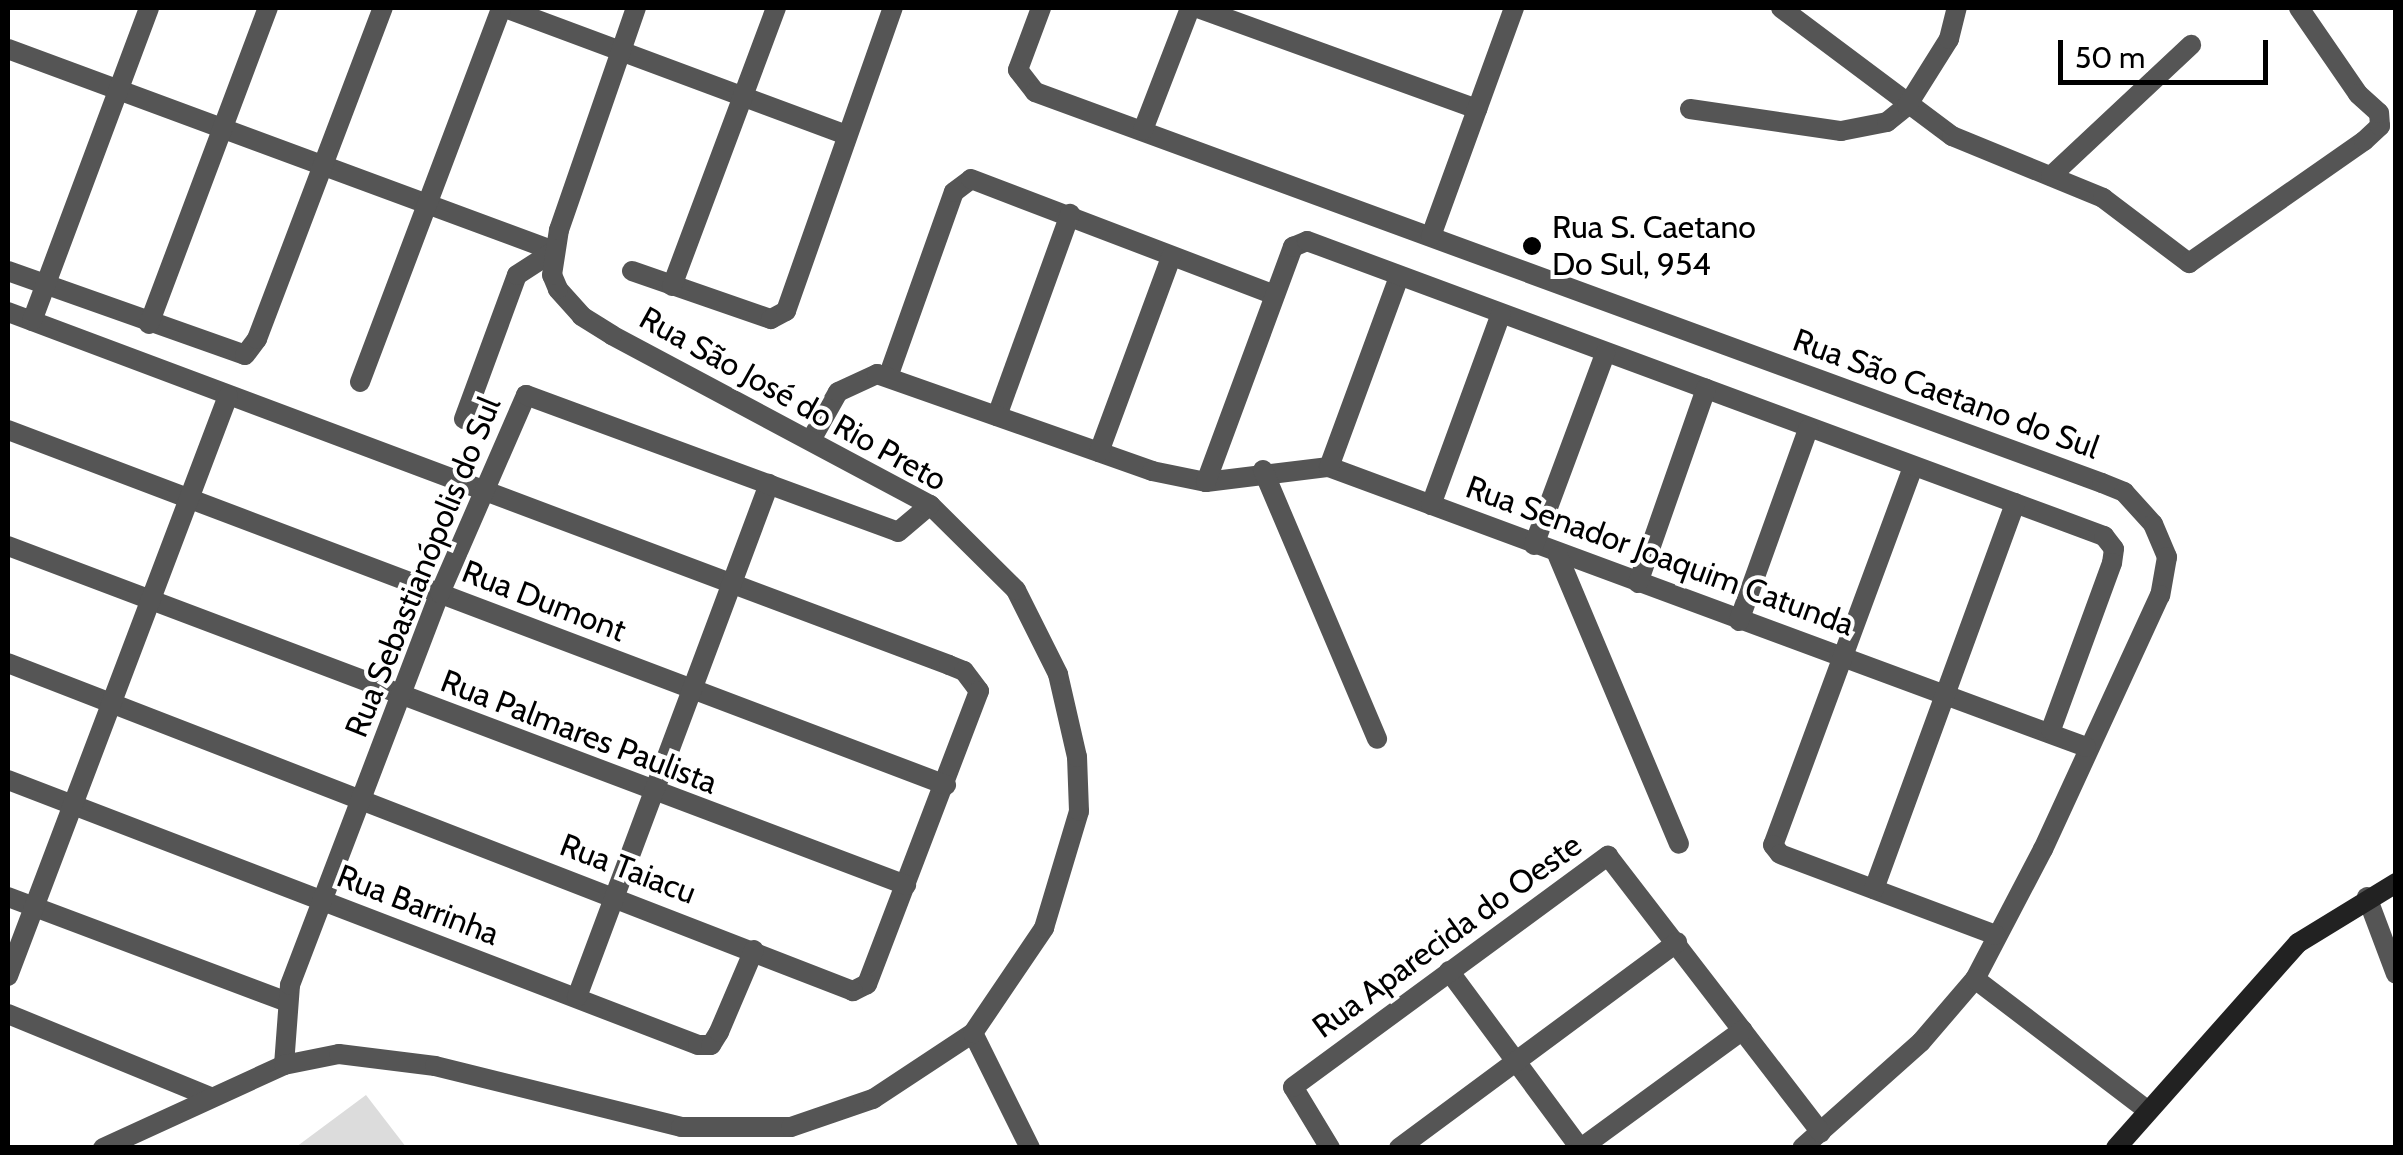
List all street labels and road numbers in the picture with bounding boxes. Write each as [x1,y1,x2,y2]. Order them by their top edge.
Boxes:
street label: Rua São José do Rio Preto [633,299,953,499]
street label: Rua São Caetano do Sul [1788,321,2104,467]
street label: Rua Sebastianópolis do Sul [337,391,509,743]
street label: Rua Senador Joaquim Catunda [1461,468,1859,644]
street label: Rua Dumont [457,552,631,650]
street label: Rua Palmares Paulista [436,662,722,802]
street label: Rua Taiacu [555,826,701,912]
street label: Rua Aparecida do Oeste [1305,826,1589,1046]
street label: Rua Barrinha [332,857,504,953]

